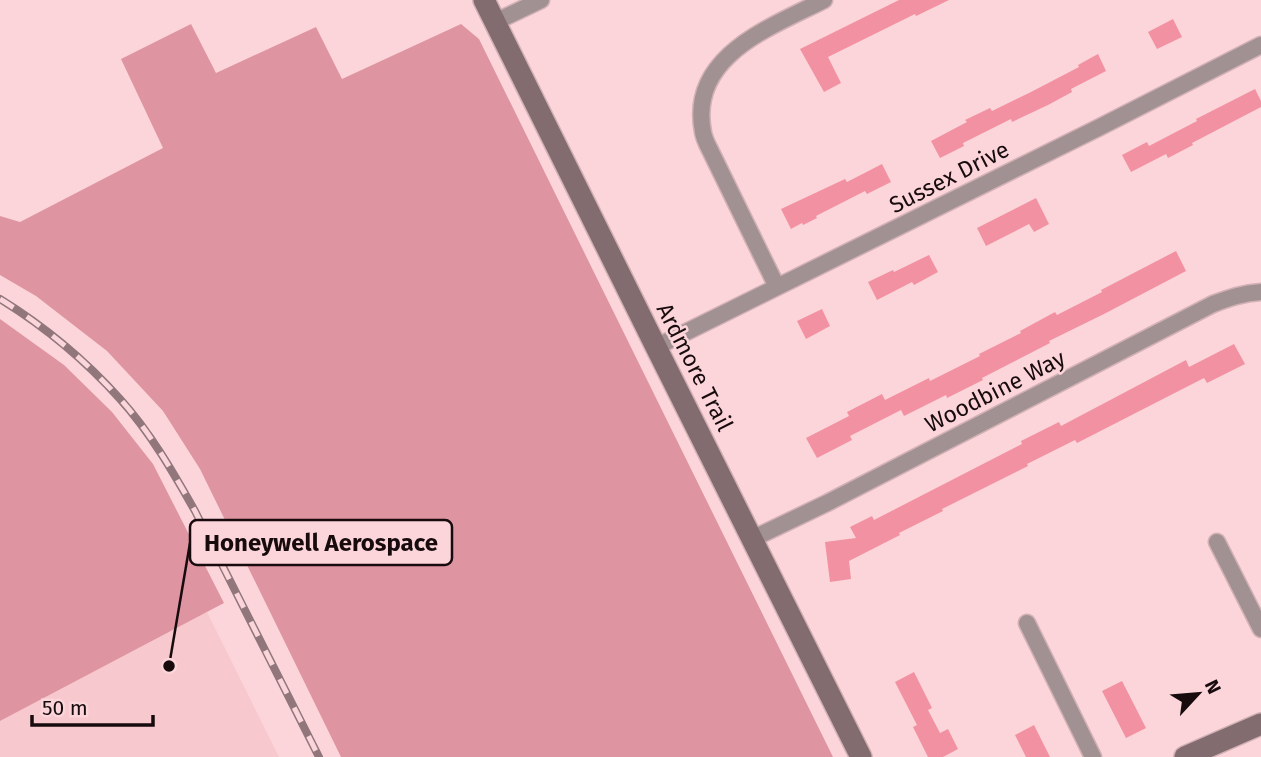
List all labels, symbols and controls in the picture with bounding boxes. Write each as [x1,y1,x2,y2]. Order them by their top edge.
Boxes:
street label: Sussex Drive [884,135,1014,219]
street label: Ardmore Trail [651,298,739,436]
street label: Woodbine Way [920,343,1070,438]
callout: Honeywell Aerospace [190,520,452,565]
text: Honeywell Aerospace [204,529,438,557]
north arrow [1163,659,1233,729]
text: N [1200,676,1226,697]
scale bar [32,684,152,728]
text: 50 m [42,695,88,721]

